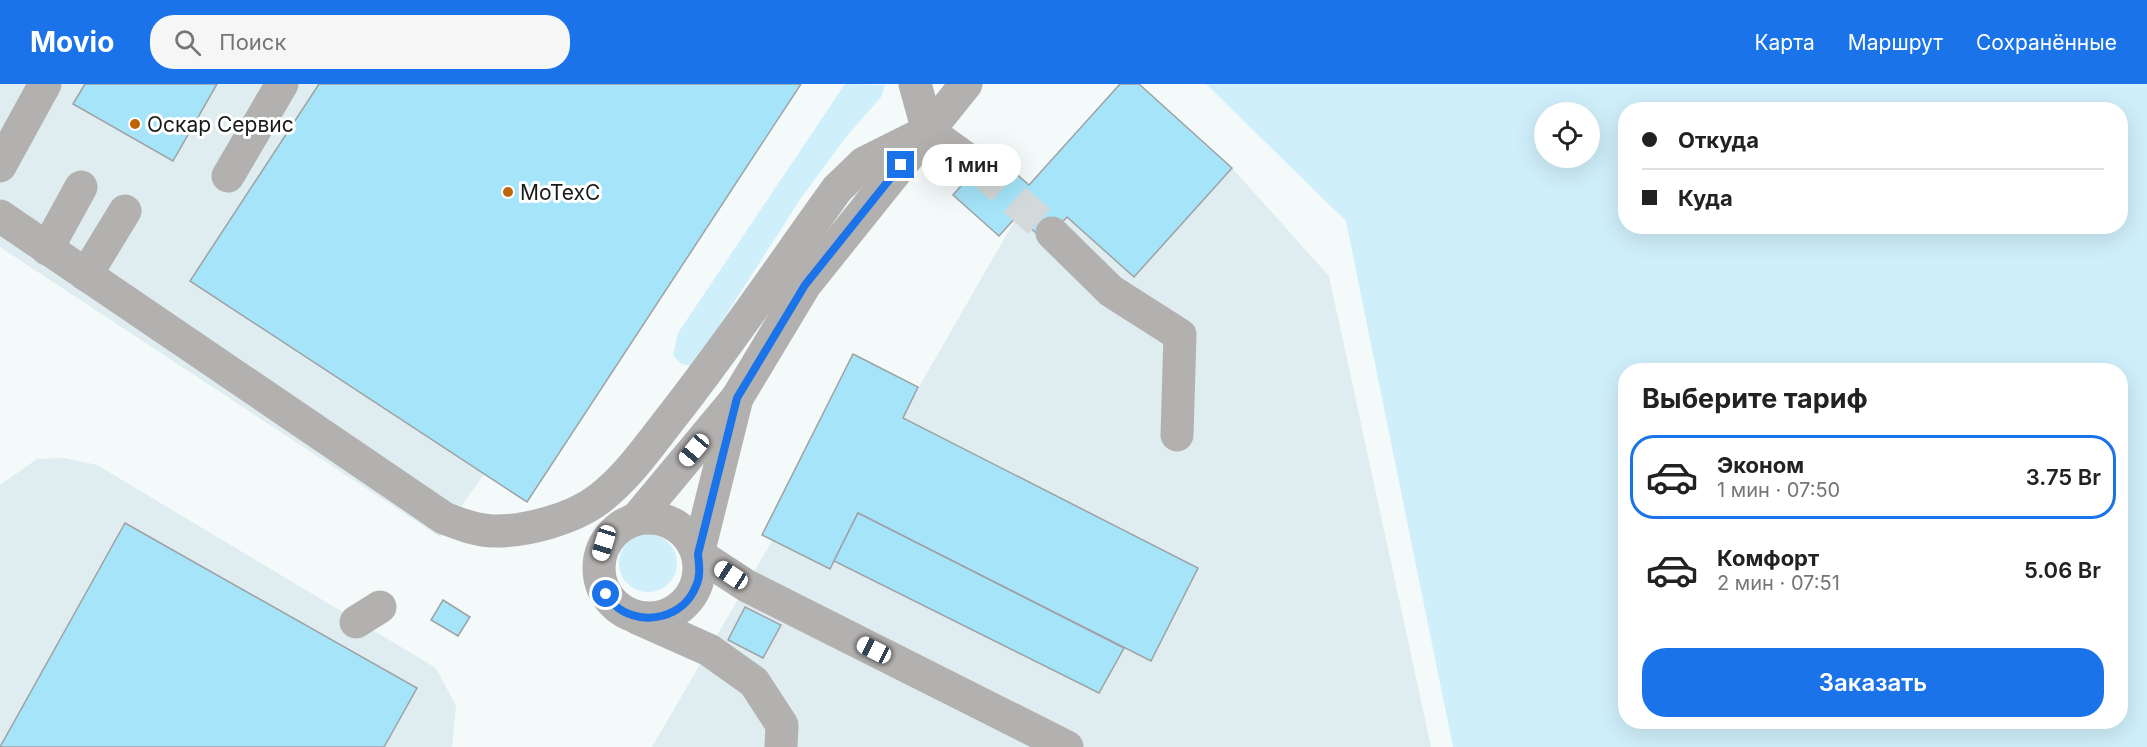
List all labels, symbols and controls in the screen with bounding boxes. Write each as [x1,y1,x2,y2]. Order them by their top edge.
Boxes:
search box [150,15,570,69]
text: Movio [30,25,114,59]
icon: search [171,26,204,59]
text: Поиск [219,29,286,55]
text: Карта [1754,30,1815,55]
text: Маршрут [1848,30,1943,55]
text: Сохранённые [1976,30,2117,55]
map controls [1534,102,1600,168]
button: locate [1534,102,1600,168]
place label: Оскар Сервис [147,112,294,137]
marker: Оскар Сервис [128,117,142,131]
text: Откуда [1678,127,1759,153]
callout: 1 мин [922,144,1021,186]
route end [887,151,914,178]
text: 1 мин [945,153,998,177]
place label: MoTexC [520,180,600,205]
marker: MoTexC [501,185,515,199]
text: Куда [1678,185,1733,211]
text: Выберите тариф [1642,382,1868,415]
car [676,430,712,470]
icon: car [1645,450,1699,504]
text: Эконом [1717,452,1804,478]
text: 3.75 Br [2026,464,2101,490]
text: 1 мин · 07:50 [1717,478,1840,502]
car [590,523,618,563]
icon: car [1645,543,1699,597]
text: Комфорт [1717,545,1819,571]
text: 5.06 Br [2024,557,2101,583]
car [711,558,751,592]
text: 2 мин · 07:51 [1717,571,1840,595]
route start [592,580,619,607]
car [854,634,894,666]
button: Заказать [1642,648,2104,717]

